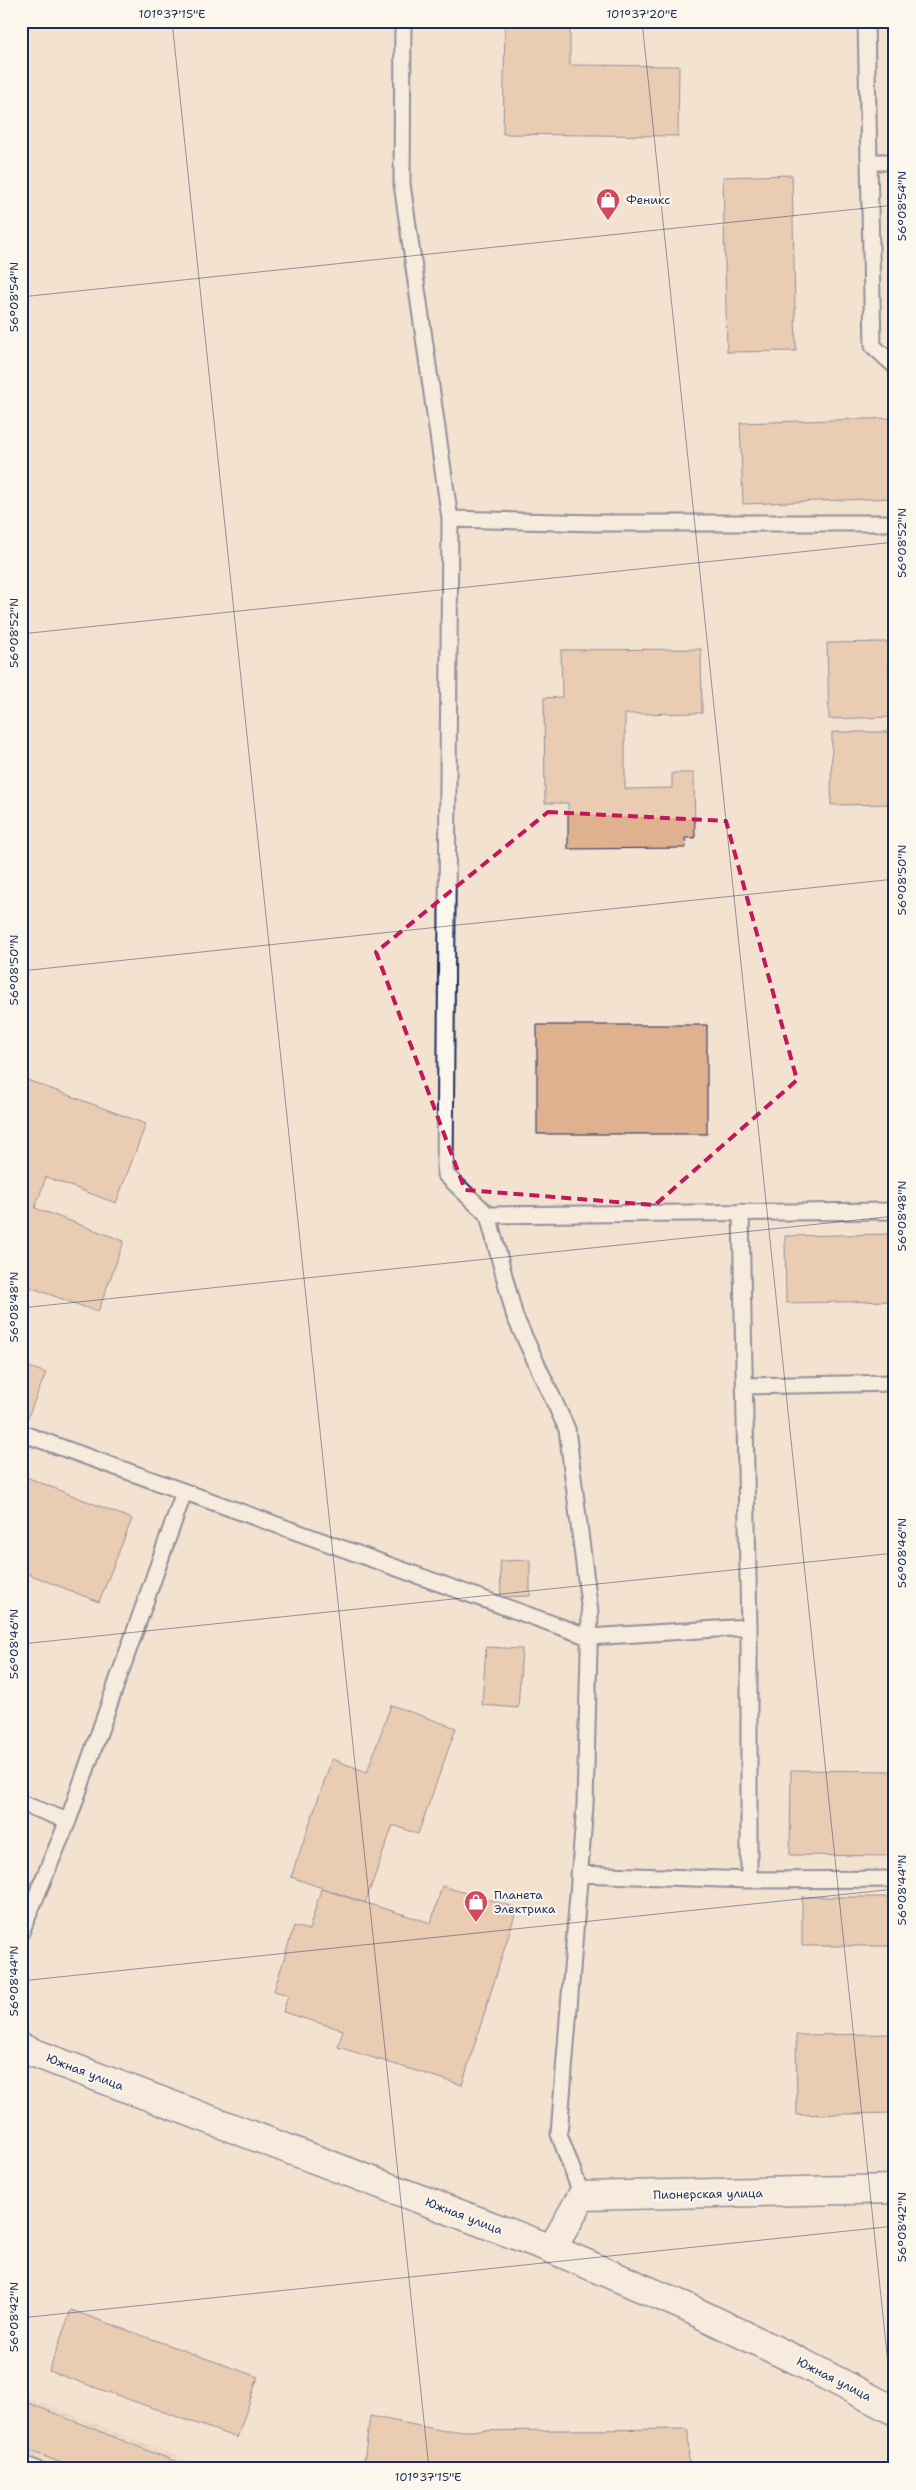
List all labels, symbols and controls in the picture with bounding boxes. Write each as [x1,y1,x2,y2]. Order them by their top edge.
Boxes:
text: 101°37'15"E [138,6,206,22]
text: 101°37'20"E [606,6,678,22]
text: 56°08'54"N [894,171,910,241]
shop icon: Феникс [595,187,621,221]
place label: Феникс [626,192,670,208]
text: 56°08'54"N [6,262,22,332]
text: 56°08'52"N [894,508,910,578]
text: 56°08'52"N [6,598,22,668]
text: 56°08'50"N [894,845,910,916]
text: 56°08'50"N [6,935,22,1006]
text: 56°08'48"N [894,1180,910,1252]
text: 56°08'48"N [6,1271,22,1343]
text: 56°08'46"N [894,1518,910,1588]
text: 56°08'46"N [6,1609,22,1679]
text: 56°08'44"N [894,1854,910,1926]
place label: Планета Электрика [494,1887,556,1917]
shop icon: Планета Электрика [463,1889,489,1923]
text: 56°08'44"N [6,1945,22,2017]
street label: Южная улица [44,2050,127,2094]
street label: Пионерская улица [653,2185,764,2203]
text: 56°08'42"N [894,2192,910,2262]
street label: Южная улица [423,2194,506,2238]
text: 56°08'42"N [6,2282,22,2352]
street label: Южная улица [794,2353,875,2405]
text: 101°37'15"E [394,2469,462,2485]

